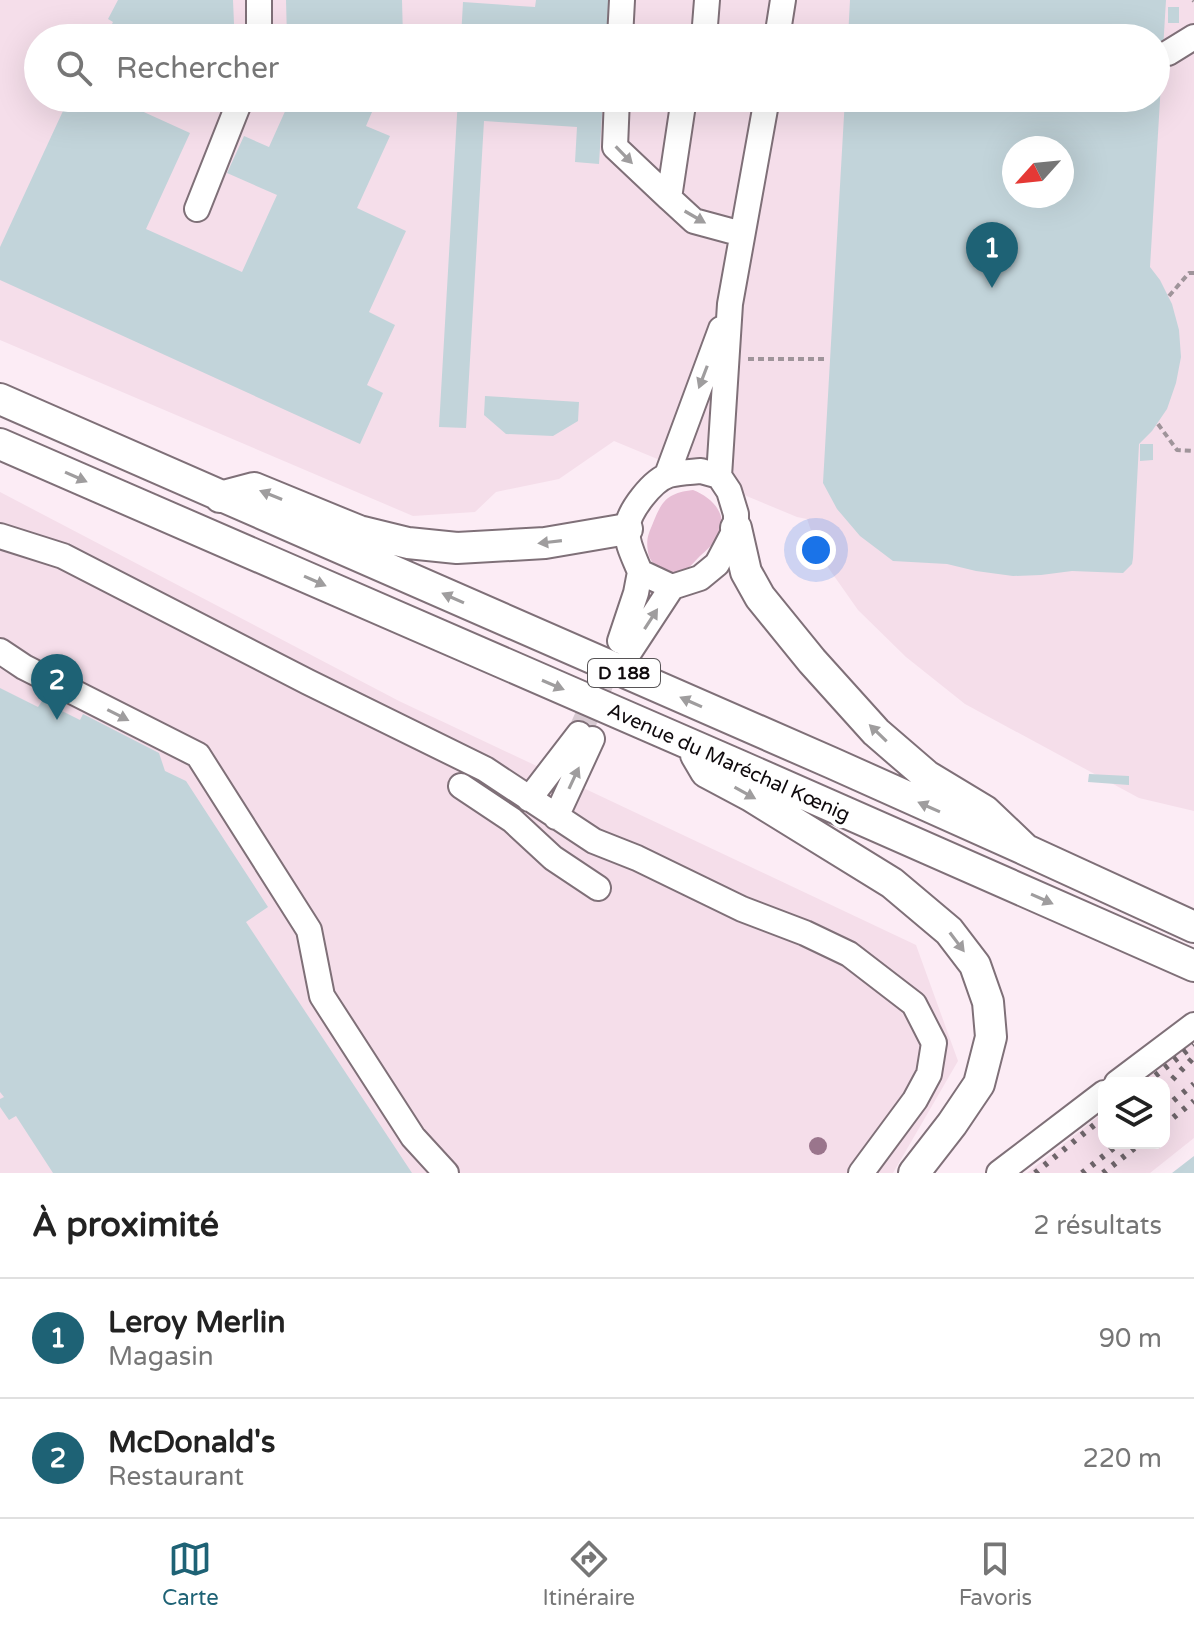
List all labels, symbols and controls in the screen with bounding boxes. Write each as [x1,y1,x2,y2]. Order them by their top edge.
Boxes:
search box [24,24,1170,112]
icon: search [52,46,96,90]
text: Rechercher [116,50,279,87]
north arrow [1002,136,1074,208]
one-way arrow [615,146,634,165]
one-way arrow [683,210,706,224]
pin: 1 [966,222,1018,288]
one-way arrow [696,365,709,389]
one-way arrow [65,471,88,484]
one-way arrow [259,488,283,501]
your location [796,530,836,570]
one-way arrow [537,536,562,549]
one-way arrow [303,574,327,588]
one-way arrow [441,592,465,605]
one-way arrow [643,608,657,630]
pin: 2 [31,654,83,720]
road number: D 188 [588,659,660,687]
one-way arrow [541,678,565,691]
one-way arrow [679,695,703,709]
street label: Avenue du Maréchal Kœnig [603,698,854,827]
one-way arrow [106,708,129,721]
one-way arrow [869,724,888,742]
one-way arrow [567,766,581,790]
one-way arrow [734,786,757,800]
one-way arrow [917,800,941,814]
one-way arrow [1030,892,1054,906]
one-way arrow [949,931,965,952]
map controls [1098,1077,1170,1149]
button: layers [1098,1077,1170,1149]
text: À proximité [32,1205,219,1246]
text: 2 résultats [1033,1210,1162,1241]
text: Leroy Merlin [108,1304,285,1341]
text: 1 [50,1323,66,1354]
text: 90 m [1099,1323,1162,1354]
text: Magasin [108,1341,214,1372]
text: McDonald's [108,1424,275,1461]
text: 2 [50,1443,66,1474]
text: 220 m [1082,1443,1162,1474]
text: Restaurant [108,1461,244,1492]
tab: Carte [162,1537,219,1611]
tab: Itinéraire [542,1537,635,1611]
tab: Favoris [959,1537,1032,1611]

